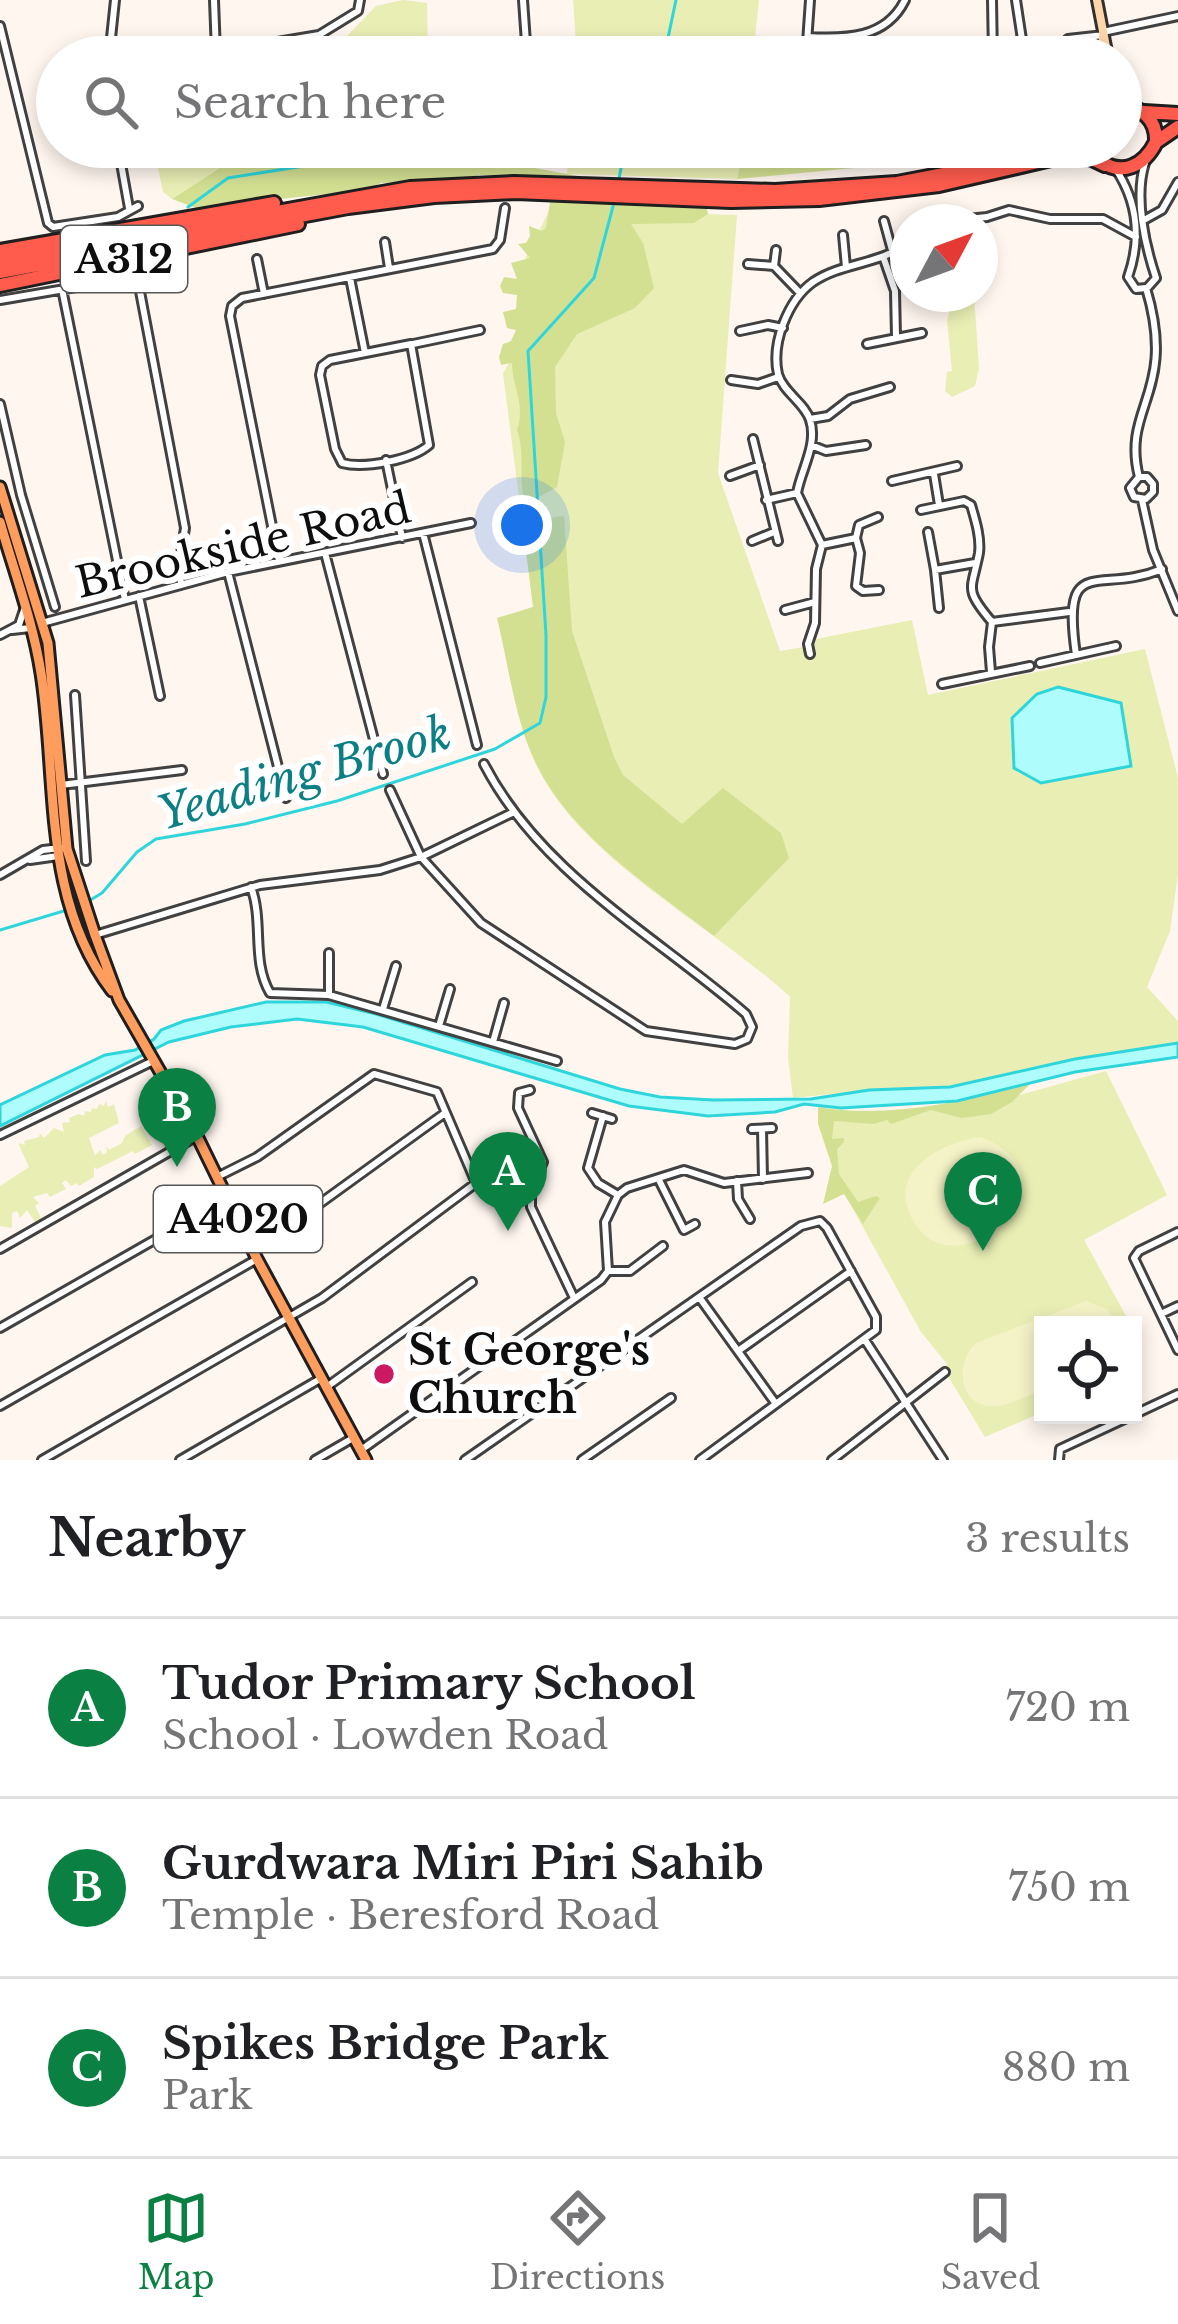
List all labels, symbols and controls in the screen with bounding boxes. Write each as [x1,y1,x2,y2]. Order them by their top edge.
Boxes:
search box [36,36,1142,168]
icon: search [78,69,144,135]
text: Search here [174,74,446,130]
north arrow [890,204,998,312]
road number: A312 [61,226,187,292]
street label: Brookside Road [70,481,416,609]
your location [492,495,552,555]
water label: Yeading Brook [151,704,457,842]
pin: B [138,1068,216,1167]
pin: A [469,1132,547,1231]
pin: C [944,1152,1022,1251]
road number: A4020 [154,1186,322,1252]
map controls [1034,1316,1142,1424]
button: locate [1034,1316,1142,1424]
place label: St George's Church [408,1324,650,1424]
marker: St George's Church [371,1361,397,1387]
text: Nearby [48,1507,245,1570]
text: 3 results [965,1514,1130,1563]
text: Tudor Primary School [162,1655,696,1711]
text: A [71,1683,103,1732]
text: 720 m [1006,1683,1130,1732]
text: School · Lowden Road [162,1711,608,1760]
text: Gurdwara Miri Piri Sahib [162,1835,764,1891]
text: B [71,1863,103,1912]
text: 750 m [1008,1863,1130,1912]
text: Temple · Beresford Road [162,1891,659,1940]
text: Spikes Bridge Park [162,2015,608,2071]
text: C [71,2043,103,2092]
text: 880 m [1002,2043,1130,2092]
text: Park [162,2071,253,2120]
tab: Map [138,2185,214,2298]
tab: Directions [490,2185,665,2298]
tab: Saved [941,2185,1040,2298]

